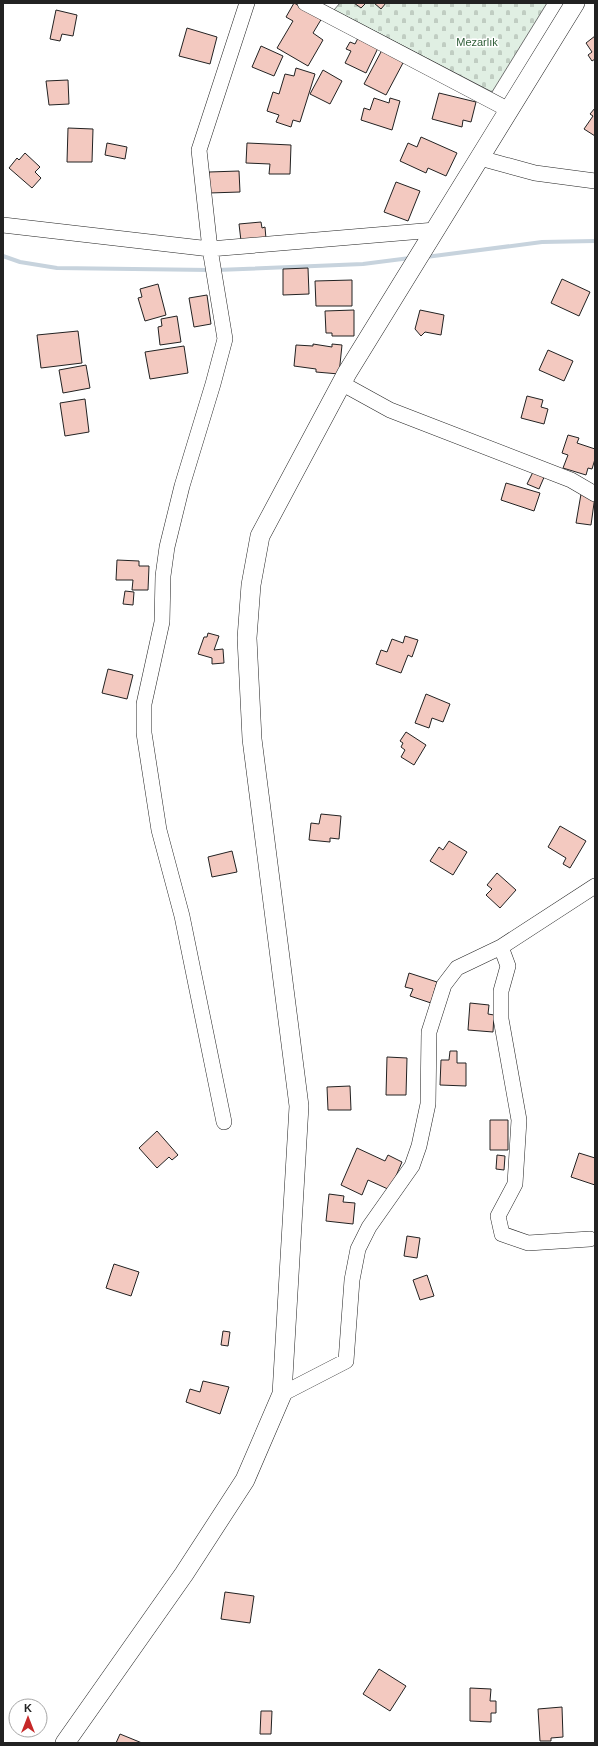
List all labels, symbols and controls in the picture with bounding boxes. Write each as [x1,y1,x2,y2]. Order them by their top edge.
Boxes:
park label: Mezarlık [456,36,498,48]
north arrow [8,1698,48,1738]
text: K [24,1702,32,1714]

